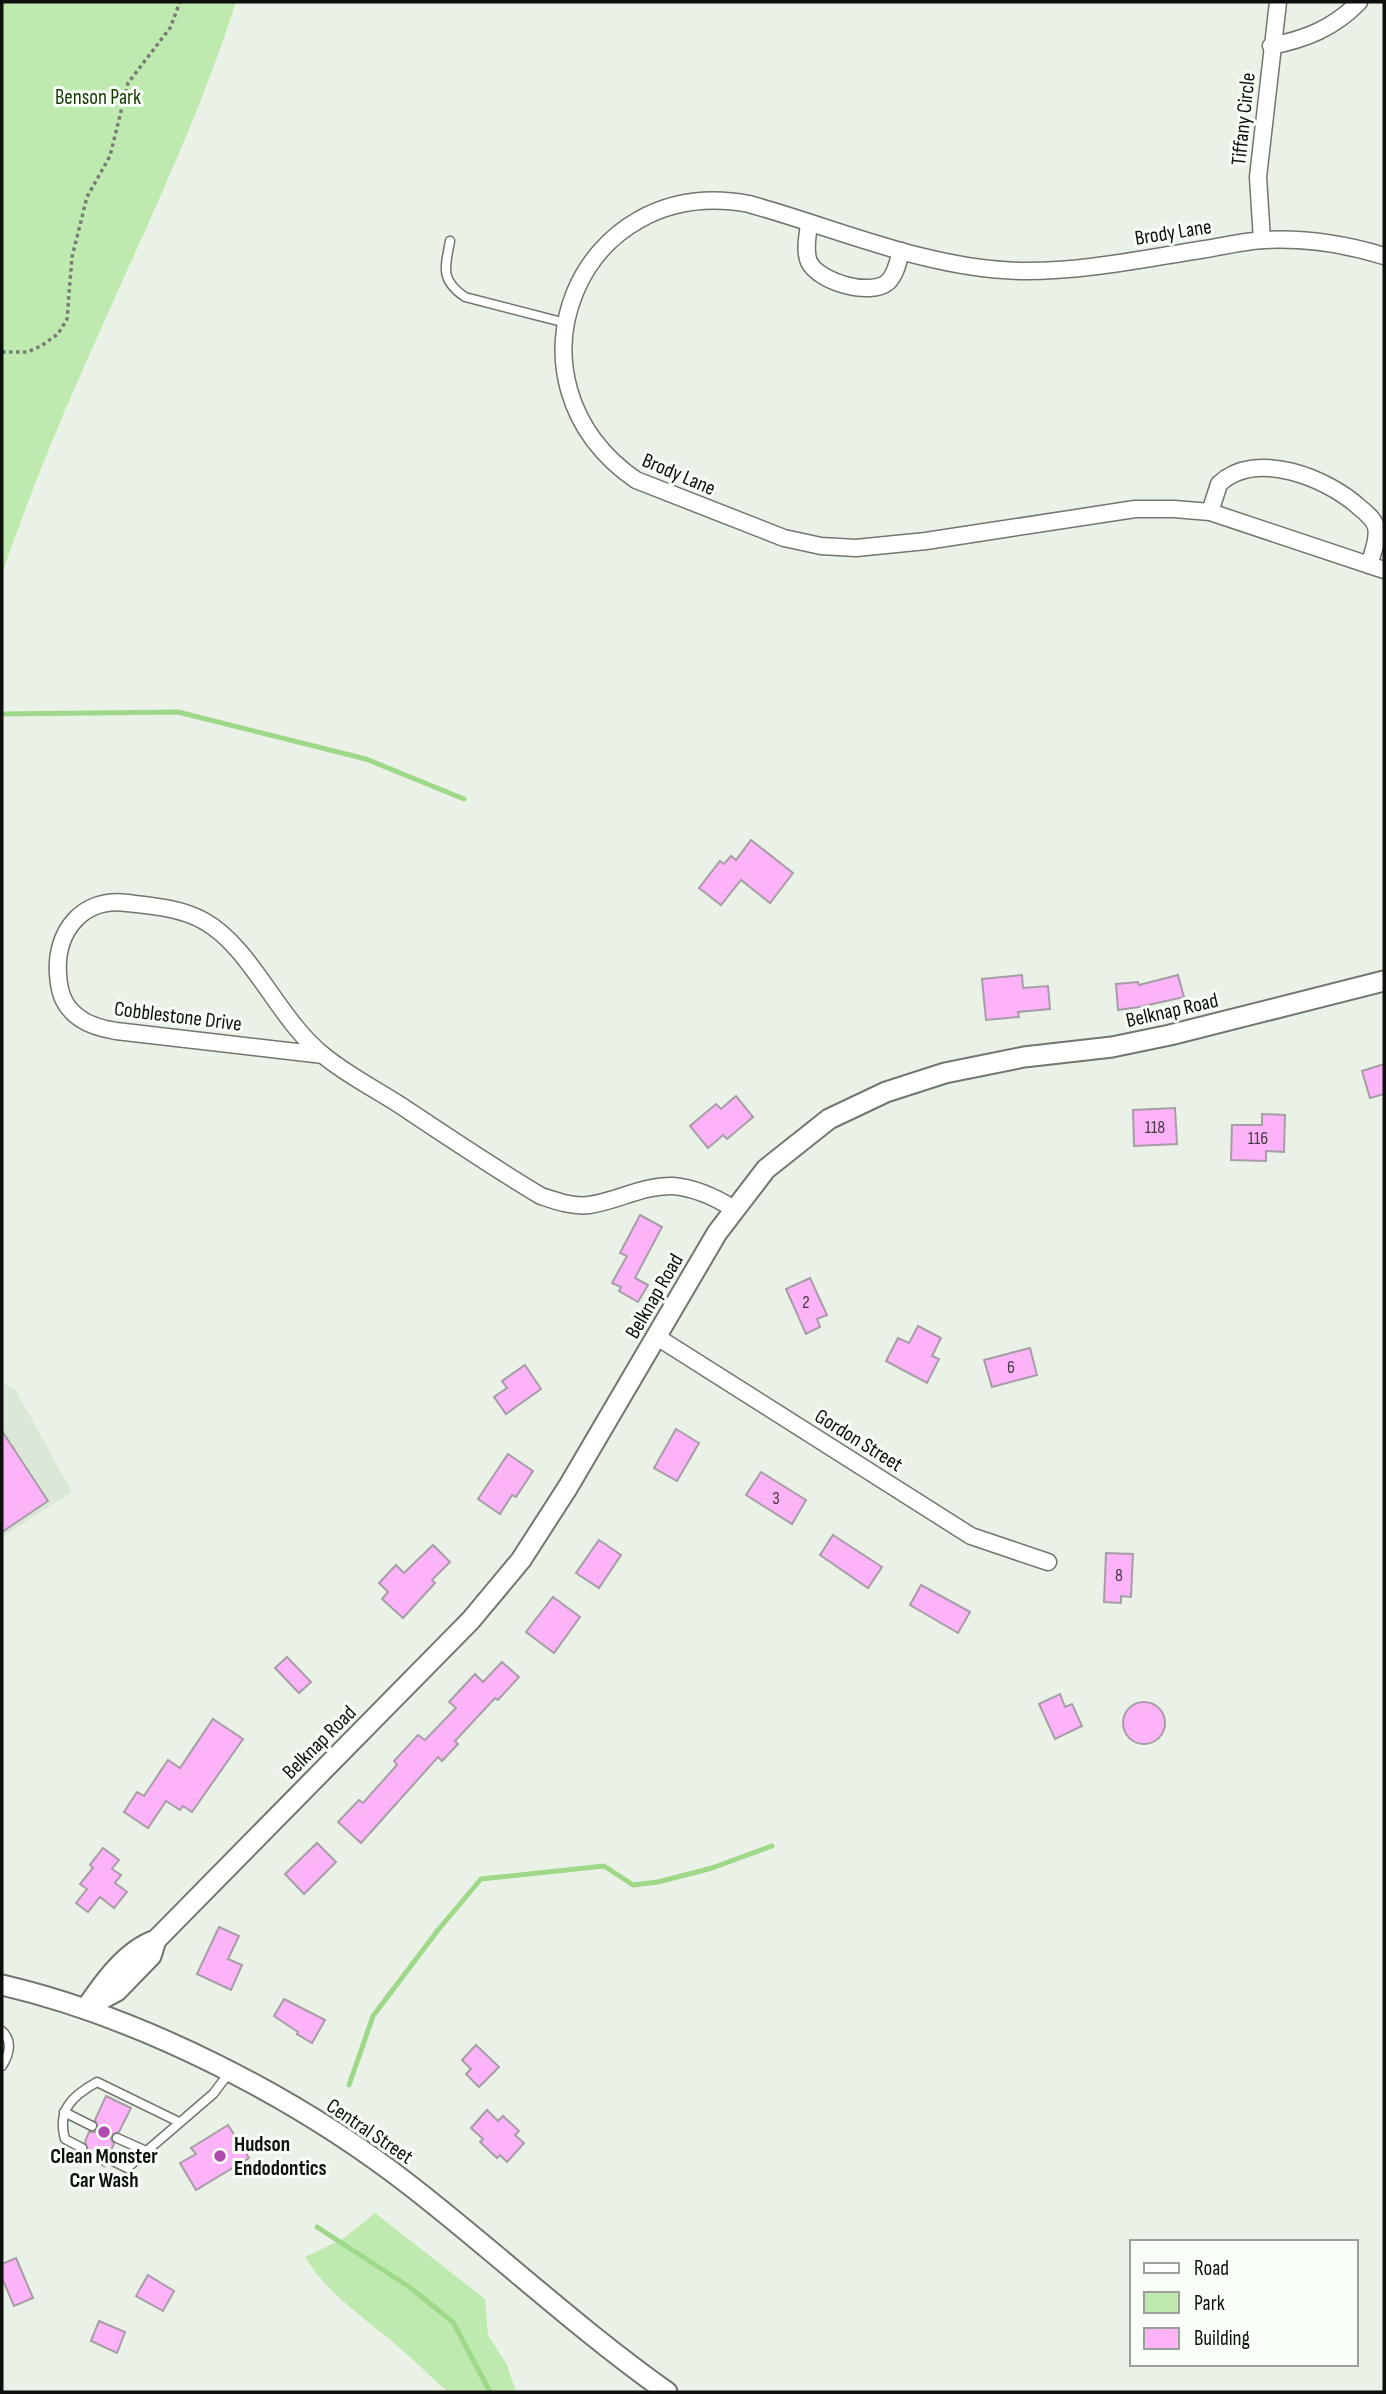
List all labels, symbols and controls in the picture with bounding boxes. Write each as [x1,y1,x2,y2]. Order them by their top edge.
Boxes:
street label: Tiffany Circle [1226,71,1261,167]
park label: Benson Park [55,85,141,110]
street label: Brody Lane [1133,214,1213,251]
street label: Brody Lane [638,448,719,501]
street label: Belknap Road [1124,988,1221,1033]
street label: Cobblestone Drive [113,996,243,1037]
house number: 118 [1145,1117,1165,1138]
house number: 116 [1248,1128,1268,1149]
street label: Belknap Road [620,1249,689,1343]
house number: 2 [802,1292,810,1313]
house number: 6 [1007,1357,1015,1378]
street label: Gordon Street [810,1404,907,1477]
house number: 3 [772,1488,780,1509]
house number: 8 [1115,1565,1123,1586]
street label: Belknap Road [277,1700,361,1784]
street label: Central Street [322,2093,418,2170]
marker: Clean Monster Car Wash [96,2124,112,2140]
place label: Hudson Endodontics [234,2132,327,2181]
place label: Clean Monster Car Wash [50,2144,158,2193]
marker: Hudson Endodontics [212,2148,228,2164]
legend [1130,2240,1358,2366]
text: Road [1194,2256,1229,2281]
text: Park [1194,2291,1225,2316]
text: Building [1194,2326,1250,2351]

